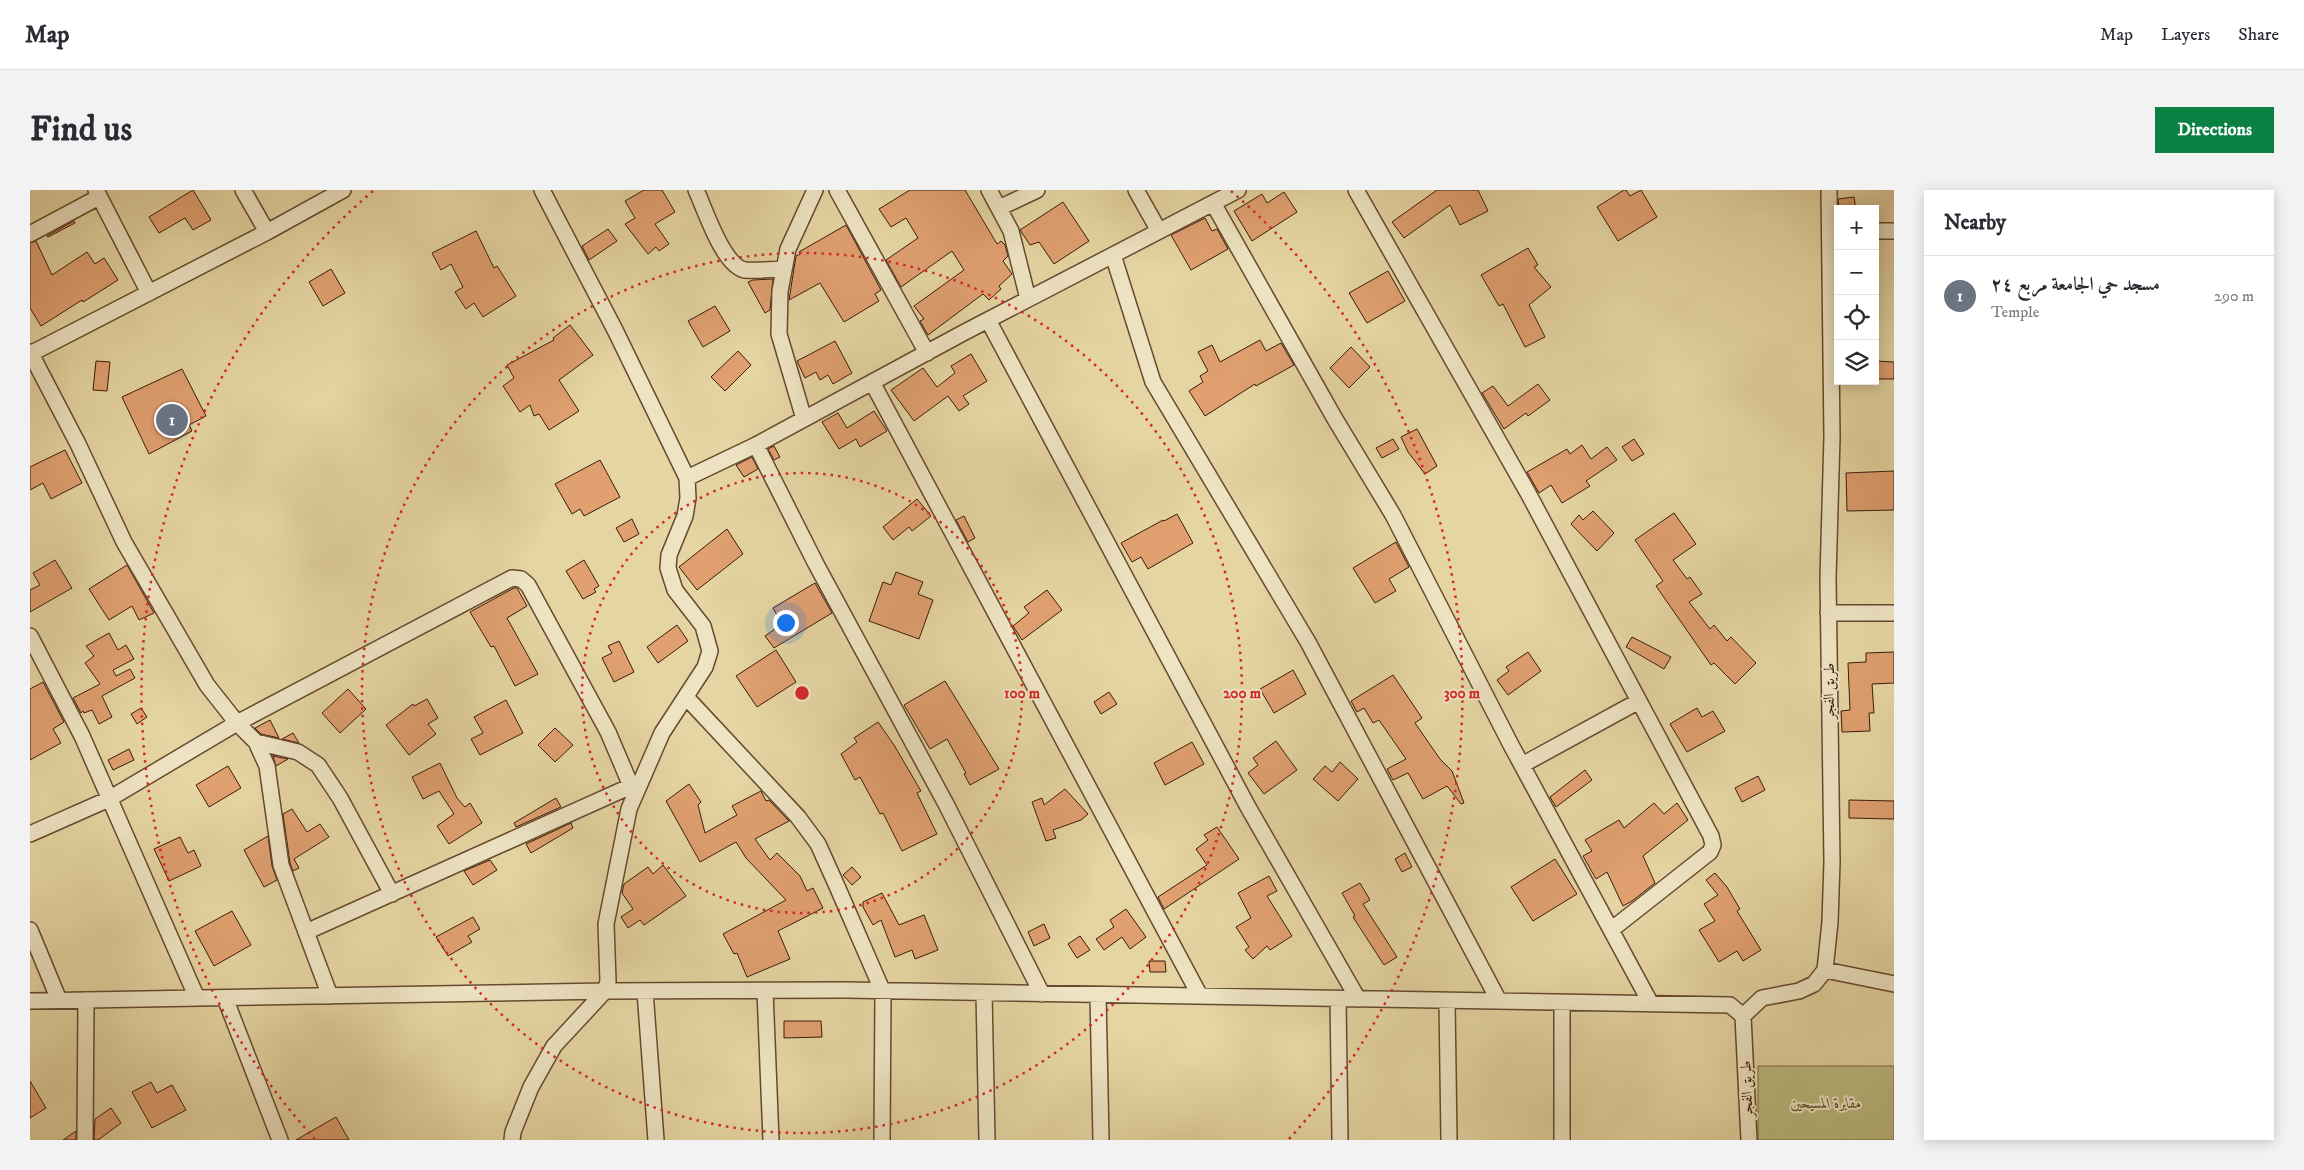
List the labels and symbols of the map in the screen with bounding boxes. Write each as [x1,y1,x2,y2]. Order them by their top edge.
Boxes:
pin: 1 [156,401,188,439]
your location [773,610,799,636]
street label: طريق الفجر [1820,663,1839,721]
centre of rings [793,684,811,702]
text: 100 m [1004,684,1041,703]
text: 200 m [1223,684,1262,703]
text: 300 m [1444,684,1481,703]
street label: طريق الفجر [1737,1060,1758,1120]
park label: مقابرة المسيحين [1790,1094,1862,1113]

